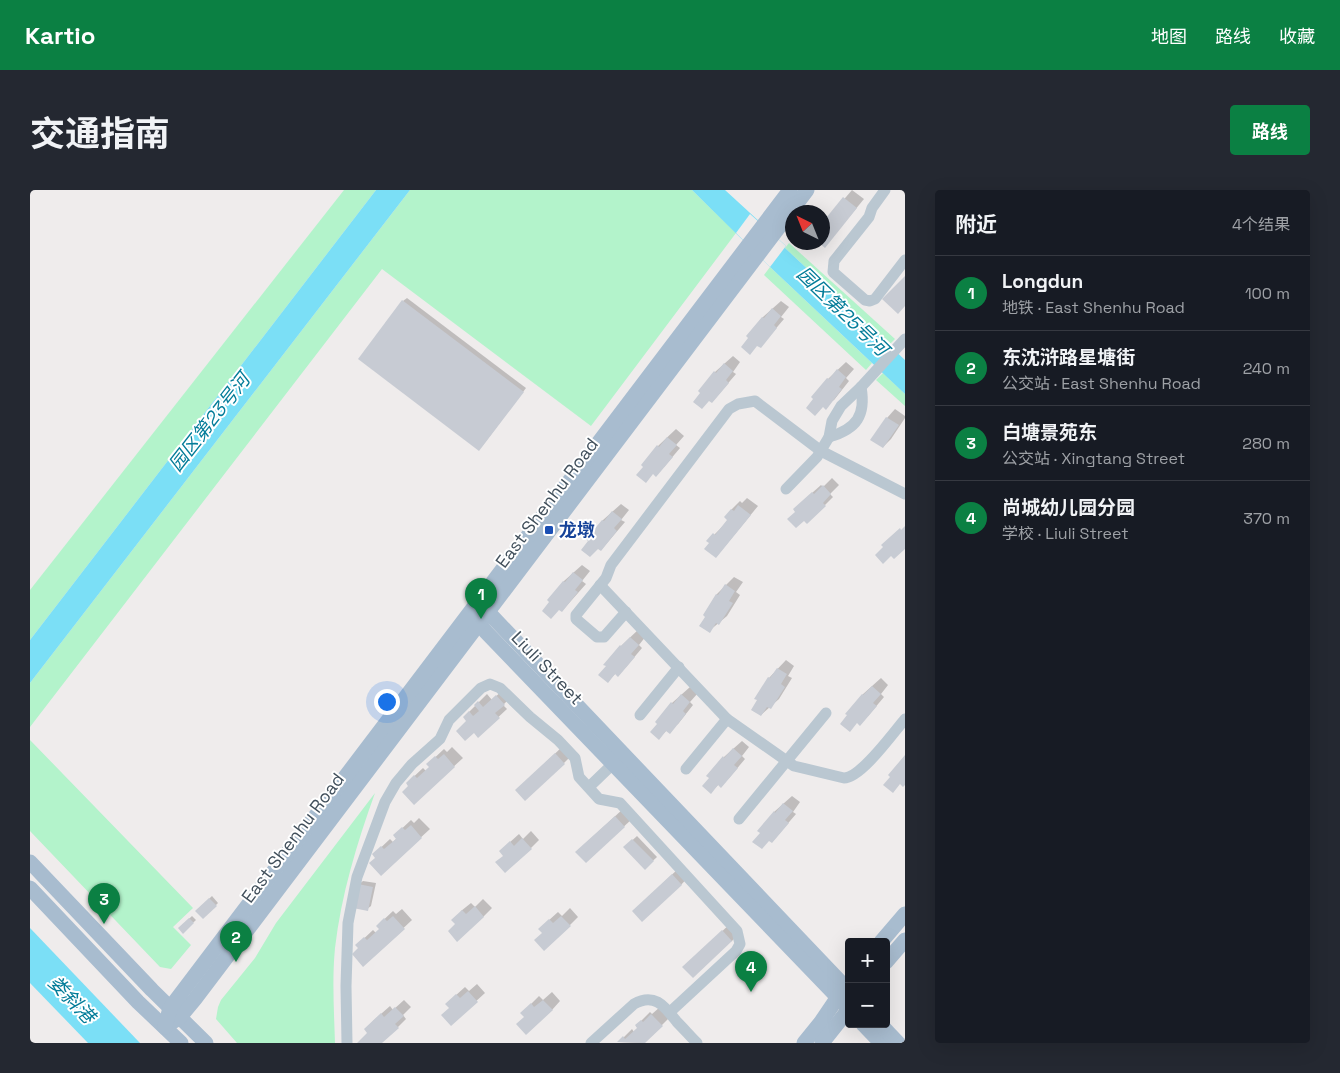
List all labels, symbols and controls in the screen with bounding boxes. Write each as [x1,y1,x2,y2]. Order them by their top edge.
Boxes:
text: Kartio [25,20,95,51]
text: 地图 [1151,25,1187,48]
text: 路线 [1215,25,1251,48]
text: 收藏 [1279,25,1315,48]
button: 路线 [1230,105,1310,155]
text: 交通指南 [30,112,170,156]
north arrow [785,205,830,250]
text: 附近 [955,211,997,238]
text: 4个结果 [1232,214,1290,235]
water label: 园区第25号河 [792,261,897,364]
text: Longdun [1002,269,1083,294]
text: 1 [967,283,975,304]
text: 100 m [1245,283,1290,304]
text: 地铁 · East Shenhu Road [1002,297,1185,318]
text: 东沈浒路星塘街 [1002,345,1135,370]
text: 2 [966,358,976,379]
text: 240 m [1243,358,1290,379]
water label: 园区第23号河 [163,365,258,476]
text: 公交站 · East Shenhu Road [1002,373,1201,394]
text: 白塘景苑东 [1002,420,1097,445]
street label: East Shenhu Road [490,433,603,572]
text: 3 [966,433,976,454]
text: 280 m [1242,433,1290,454]
text: 公交站 · Xingtang Street [1002,448,1185,469]
text: 尚城幼儿园分园 [1002,495,1135,520]
text: 4 [966,508,976,529]
text: 370 m [1243,508,1290,529]
place label: 龙墩 [559,518,595,541]
text: 学校 · Liuli Street [1002,523,1129,544]
marker: 龙墩 [543,524,555,536]
pin: 1 [465,578,497,619]
street label: Liuli Street [507,626,588,709]
your location [374,689,400,715]
street label: East Shenhu Road [236,768,349,907]
pin: 3 [88,883,120,924]
pin: 2 [220,921,252,962]
map controls [845,938,890,1028]
button: + [845,938,890,983]
pin: 4 [735,951,767,992]
water label: 娄斜港 [43,970,103,1031]
button: − [845,983,890,1028]

